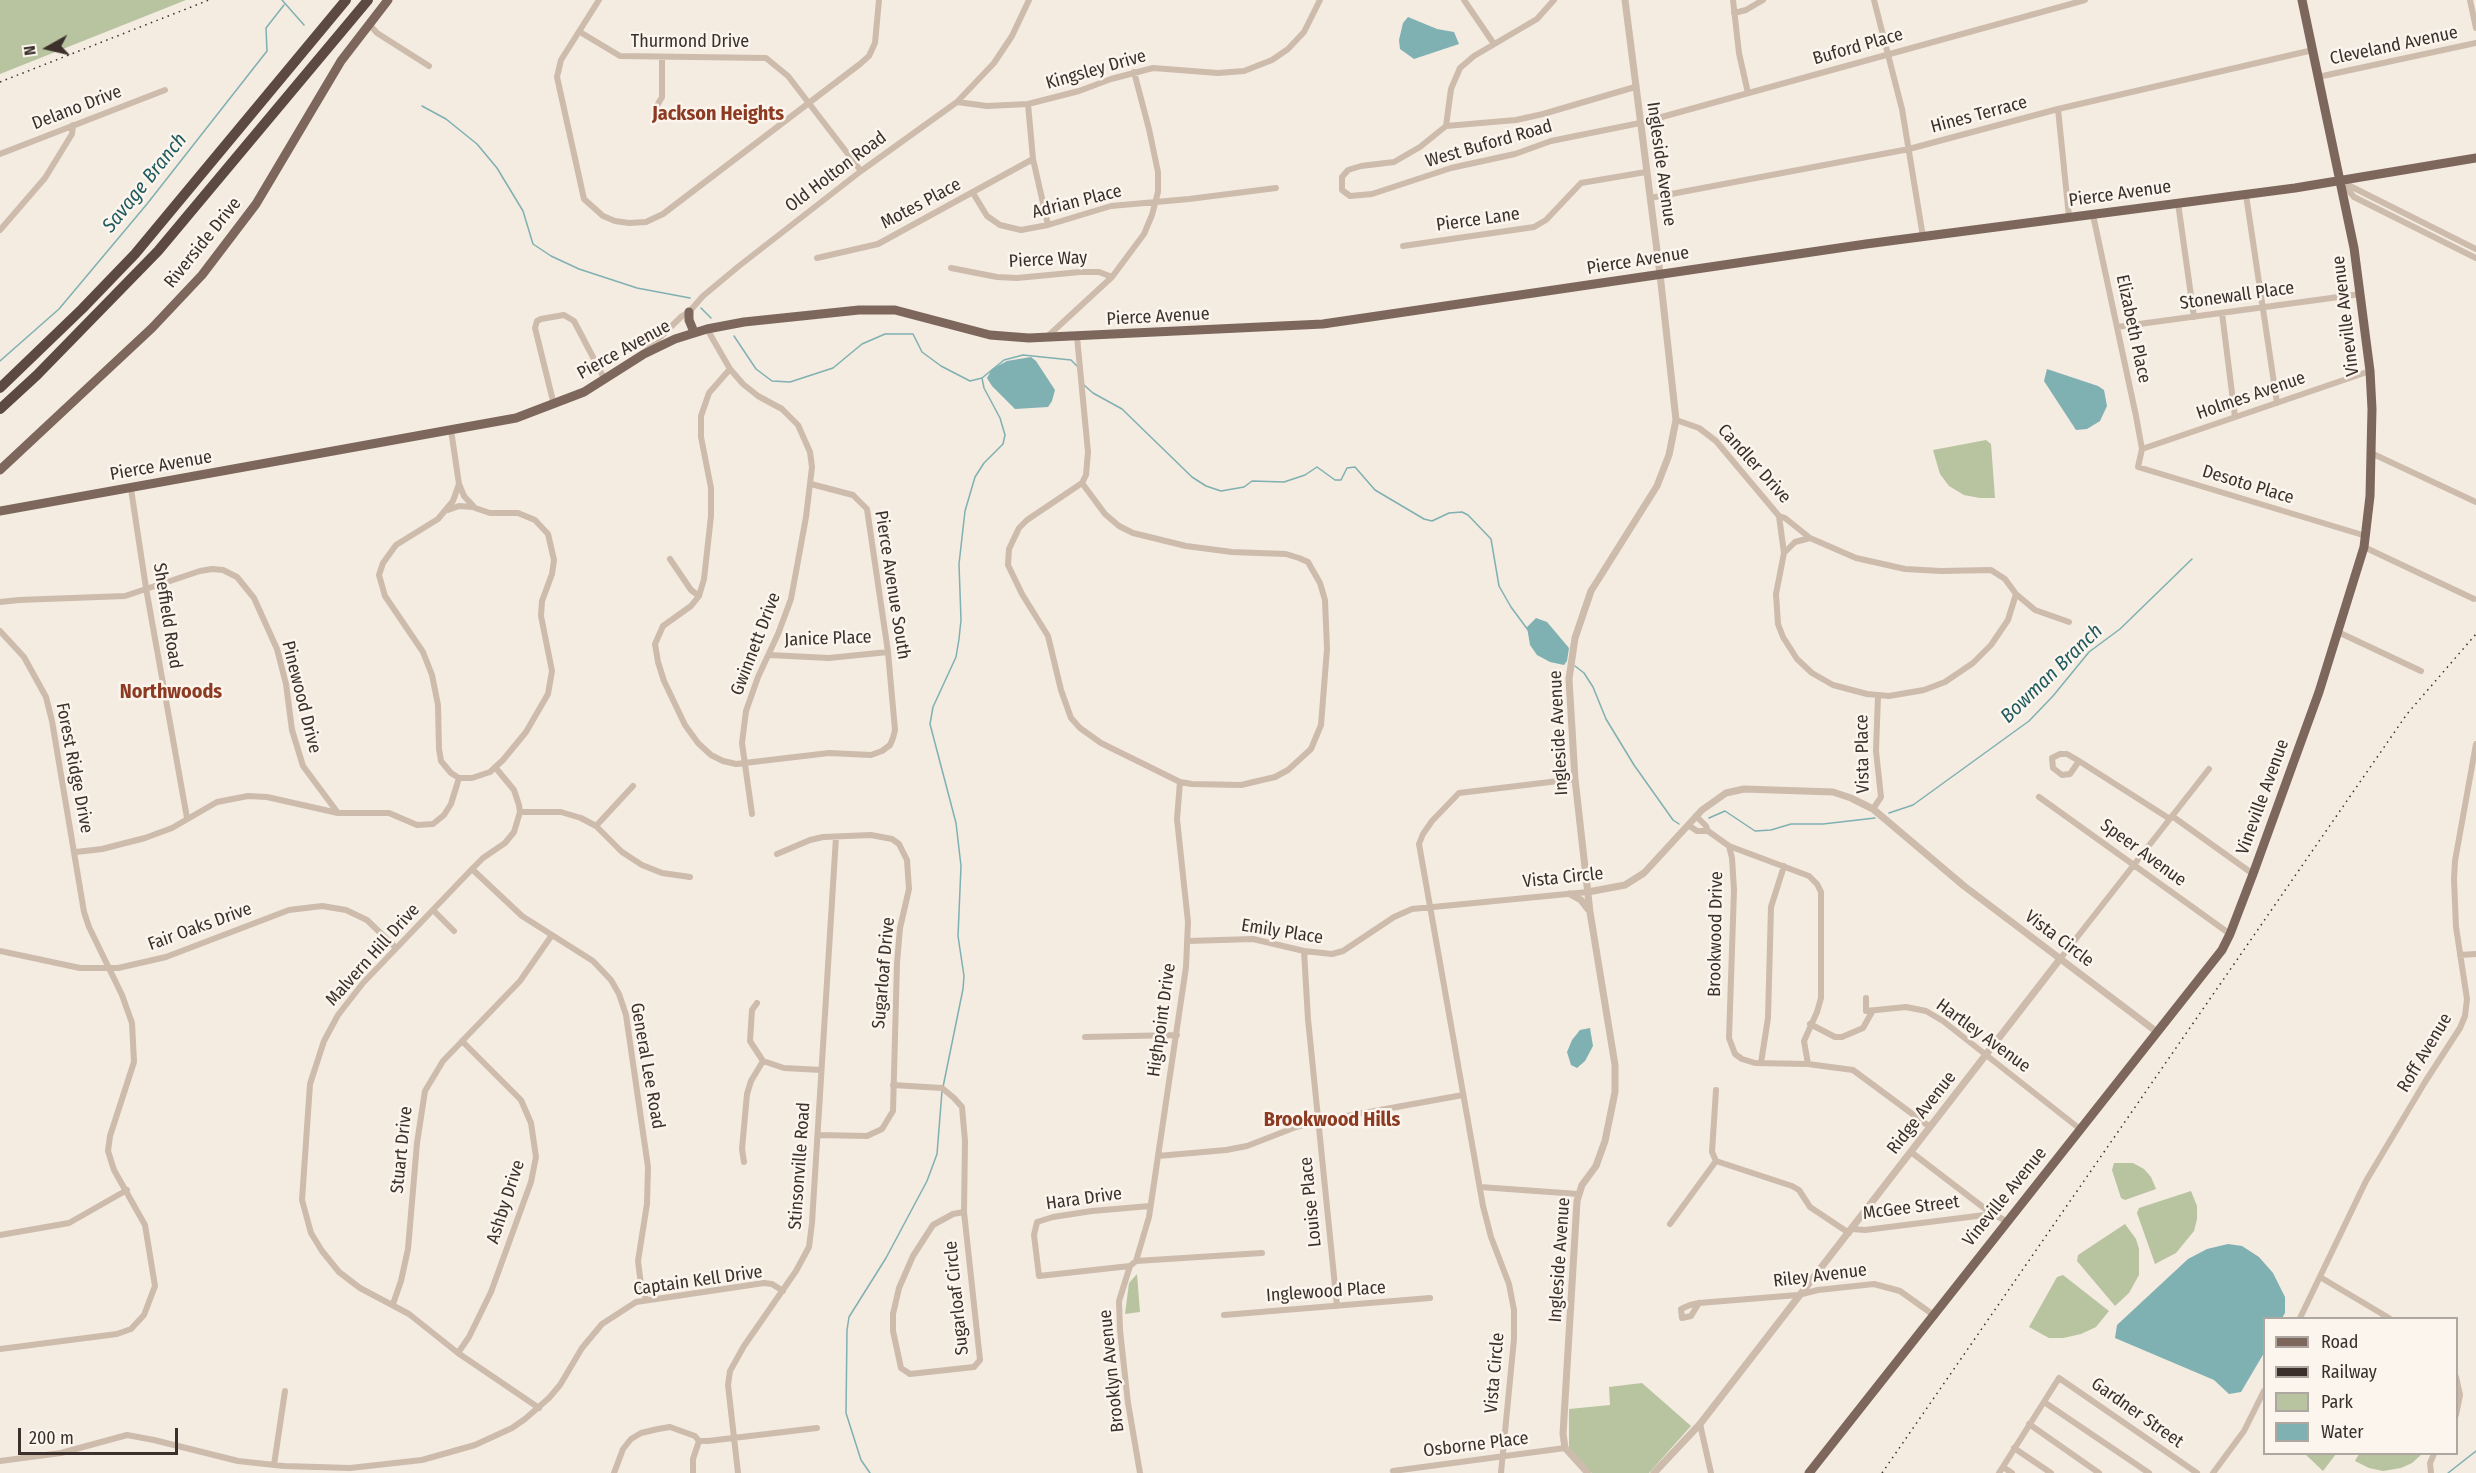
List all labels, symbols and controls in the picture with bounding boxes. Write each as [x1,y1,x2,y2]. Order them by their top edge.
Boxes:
north arrow [18,18,78,78]
street label: Cleveland Avenue [2328,22,2460,70]
street label: Buford Place [1810,24,1906,70]
street label: Thurmond Drive [631,31,749,53]
text: N [20,45,40,57]
street label: Kingsley Drive [1043,45,1149,95]
street label: Delano Drive [29,81,125,135]
street label: Hines Terrace [1928,92,2030,138]
street label: Ingleside Avenue [1642,100,1680,228]
district label: Jackson Heights [652,102,784,126]
street label: West Buford Road [1423,116,1555,172]
street label: Old Holton Road [781,127,891,217]
water label: Savage Branch [98,128,192,238]
street label: Motes Place [877,174,965,234]
street label: Pierce Avenue [2067,176,2173,212]
street label: Adrian Place [1030,180,1124,224]
street label: Riverside Drive [160,193,246,293]
street label: Pierce Lane [1435,203,1521,237]
street label: Pierce Avenue [1585,242,1691,280]
street label: Pierce Way [1008,247,1088,273]
street label: Vineville Avenue [2328,255,2364,377]
street label: Elizabeth Place [2111,273,2155,385]
street label: Stonewall Place [2178,277,2296,315]
street label: Pierce Avenue [1106,304,1210,330]
street label: Pierce Avenue [574,316,674,384]
street label: Holmes Avenue [2194,367,2308,425]
street label: Candler Drive [1713,420,1795,508]
street label: Pierce Avenue [108,446,214,486]
street label: Desoto Place [2200,461,2296,509]
street label: Pierce Avenue South [870,509,914,661]
street label: Sheffield Road [148,561,186,671]
street label: Gwinnett Drive [726,589,786,699]
water label: Bowman Branch [1996,619,2108,729]
street label: Janice Place [784,627,872,651]
street label: Pinewood Drive [277,639,325,755]
street label: Ingleside Avenue [1545,670,1573,796]
district label: Northwoods [120,680,222,704]
street label: Forest Ridge Drive [51,701,97,835]
street label: Vista Place [1852,714,1874,794]
street label: Vineville Avenue [2232,736,2294,858]
street label: Speer Avenue [2096,815,2190,891]
street label: Vista Circle [1522,863,1604,893]
street label: Brookwood Drive [1704,871,1728,997]
street label: Fair Oaks Drive [145,898,255,956]
street label: Malvern Hill Drive [321,899,425,1011]
street label: Vista Circle [2020,906,2098,972]
street label: Emily Place [1240,915,1324,949]
street label: Sugarloaf Drive [868,916,900,1030]
street label: Highpoint Drive [1143,962,1181,1078]
street label: Hartley Avenue [1932,994,2034,1078]
street label: General Lee Road [625,1001,669,1131]
street label: Roff Avenue [2393,1010,2457,1096]
street label: Ridge Avenue [1883,1067,1961,1159]
street label: Stinsonville Road [785,1102,815,1230]
street label: Stuart Drive [387,1105,417,1195]
district label: Brookwood Hills [1264,1108,1400,1132]
street label: Vineville Avenue [1958,1143,2052,1251]
street label: Louise Place [1296,1156,1326,1248]
street label: Ashby Drive [482,1158,530,1246]
street label: Hara Drive [1045,1183,1123,1215]
street label: McGee Street [1861,1191,1961,1225]
street label: Ingleside Avenue [1545,1197,1575,1323]
street label: Sugarloaf Circle [940,1240,974,1356]
street label: Riley Avenue [1772,1260,1868,1292]
street label: Captain Kell Drive [632,1261,764,1301]
street label: Inglewood Place [1265,1277,1387,1307]
street label: Brooklyn Avenue [1095,1309,1129,1433]
legend [2263,1317,2458,1455]
text: Road [2321,1331,2358,1353]
street label: Vista Circle [1481,1332,1509,1414]
text: Railway [2321,1361,2377,1383]
street label: Gardner Street [2087,1373,2187,1453]
text: Park [2321,1391,2353,1413]
scale bar [21,1416,182,1454]
text: Water [2321,1421,2364,1443]
text: 200 m [29,1427,74,1449]
street label: Osborne Place [1422,1428,1530,1462]

